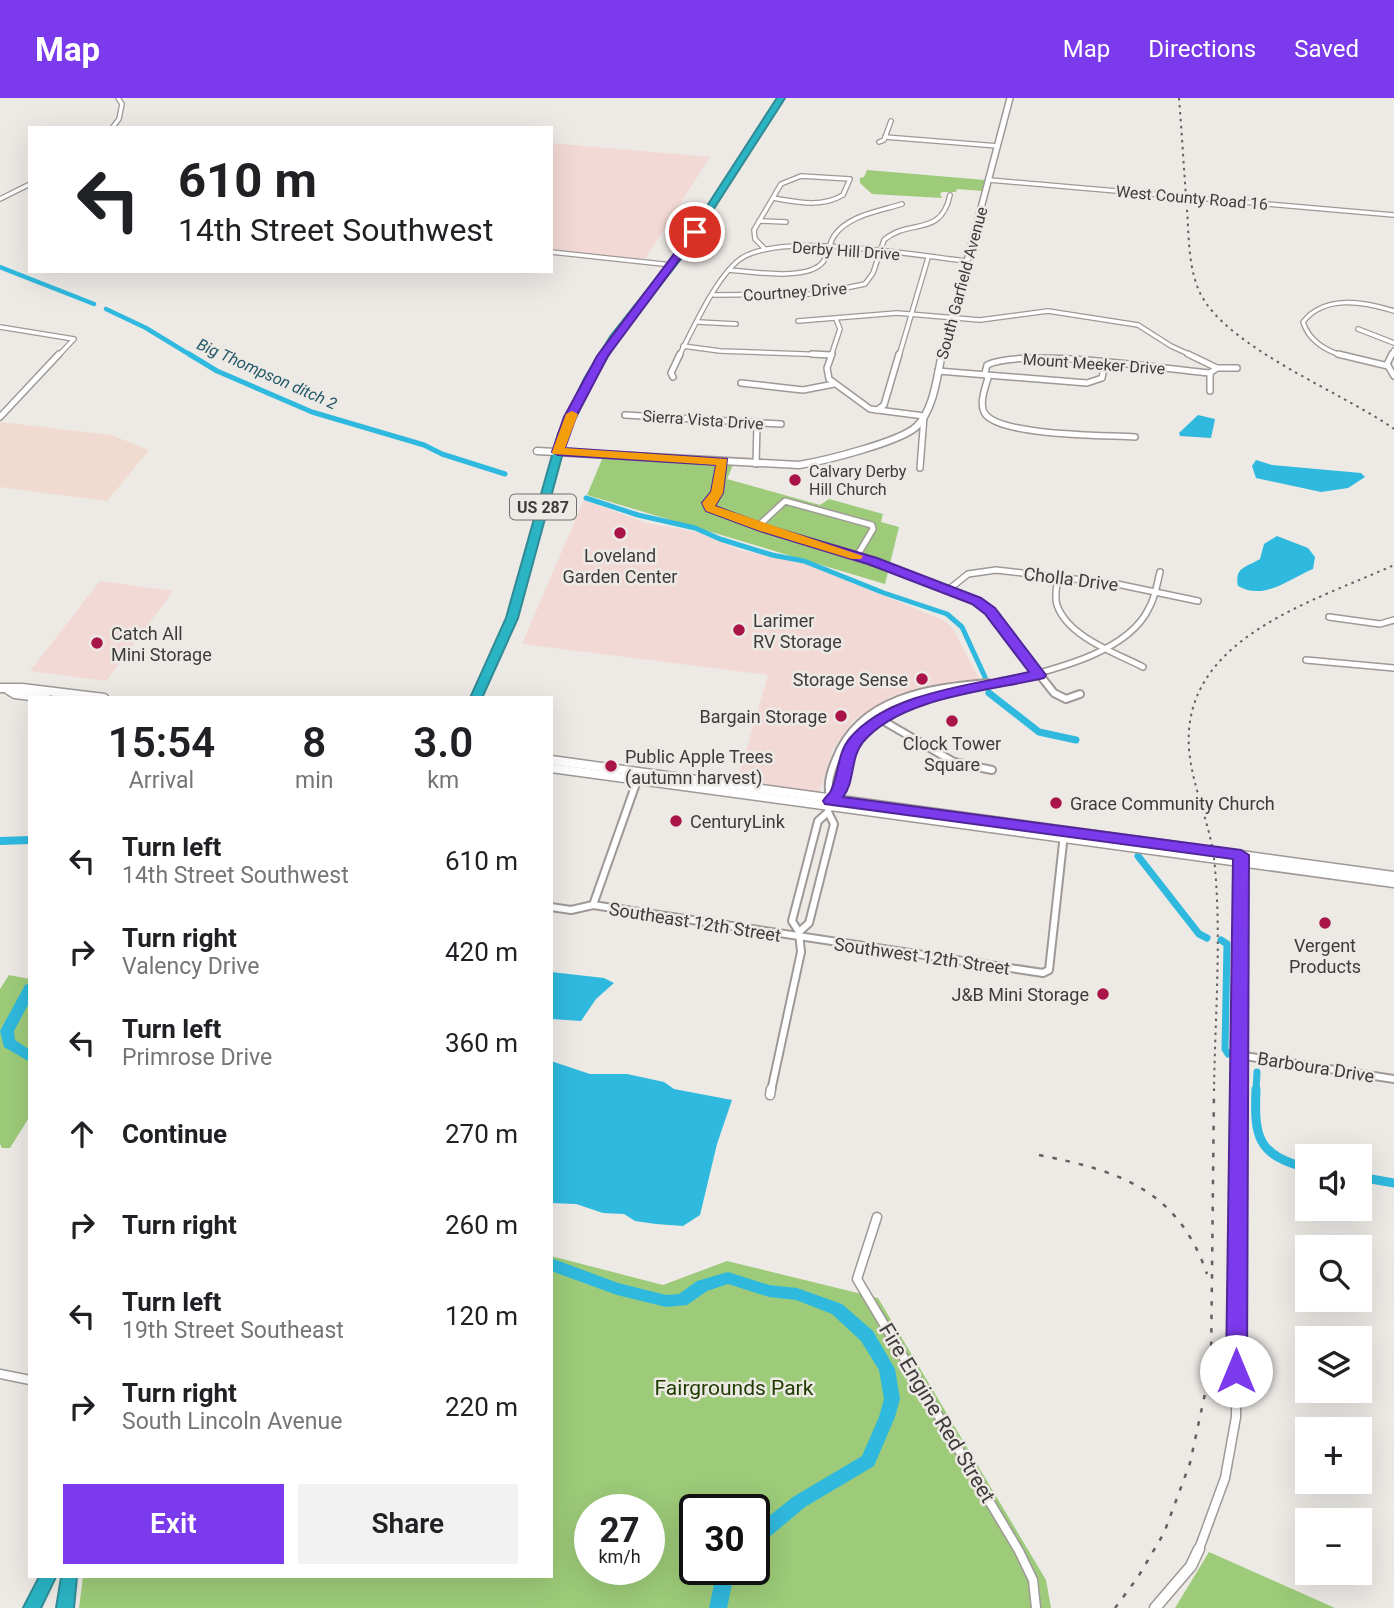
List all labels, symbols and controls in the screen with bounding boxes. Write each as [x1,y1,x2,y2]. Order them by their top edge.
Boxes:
text: Map [35,30,100,69]
text: Map [1063,35,1110,63]
text: Directions [1148,35,1256,63]
text: Saved [1294,35,1359,63]
text: 610 m [178,152,317,209]
icon: left [63,154,154,245]
street label: West County Road 16 [1115,182,1269,214]
pin [665,202,725,262]
street label: South Garfield Avenue [933,205,991,361]
text: 14th Street Southwest [178,211,493,249]
icon: arrive [676,213,714,251]
street label: Derby Hill Drive [792,238,900,264]
street label: Courtney Drive [742,279,848,305]
water label: Big Thompson ditch 2 [194,335,340,414]
street label: Mount Meeker Drive [1022,350,1166,378]
street label: Sierra Vista Drive [642,406,764,434]
place label: Calvary Derby Hill Church [809,462,907,499]
marker: Calvary Derby Hill Church [787,472,803,488]
road number: US 287 [510,494,576,520]
marker: Loveland Garden Center [612,525,628,541]
place label: Loveland Garden Center [563,545,677,587]
street label: Cholla Drive [1022,563,1120,595]
place label: Larimer RV Storage [753,610,842,652]
marker: Larimer RV Storage [731,622,747,638]
place label: Catch All Mini Storage [111,623,212,665]
marker: Catch All Mini Storage [89,635,105,651]
place label: Storage Sense [793,669,908,690]
marker: Storage Sense [914,671,930,687]
place label: Bargain Storage [700,706,827,727]
marker: Bargain Storage [833,708,849,724]
marker: Clock Tower Square [944,713,960,729]
text: 15:54 [108,718,215,767]
text: 8 [302,718,326,767]
text: 3.0 [413,718,473,767]
place label: Clock Tower Square [903,733,1001,775]
place label: Public Apple Trees (autumn harvest) [625,746,773,789]
marker: Public Apple Trees (autumn harvest) [603,758,619,774]
text: Arrival [129,767,194,794]
text: min [295,767,333,794]
text: km [427,767,459,794]
place label: Grace Community Church [1070,793,1275,814]
marker: Grace Community Church [1048,795,1064,811]
place label: CenturyLink [690,811,786,832]
marker: CenturyLink [668,813,684,829]
text: Turn left [122,832,221,862]
icon: left [63,842,101,880]
text: 610 m [445,846,518,876]
text: 14th Street Southwest [122,862,349,889]
street label: Southeast 12th Street [608,898,783,946]
marker: Vergent Products [1317,915,1333,931]
text: Turn right [122,923,237,953]
icon: right [63,933,101,971]
street label: Southwest 12th Street [833,933,1011,979]
place label: Vergent Products [1289,935,1361,977]
text: 420 m [445,937,518,967]
text: Valency Drive [122,953,259,980]
place label: J&B Mini Storage [951,984,1089,1005]
marker: J&B Mini Storage [1095,986,1111,1002]
text: Turn left [122,1014,221,1044]
icon: left [63,1024,101,1062]
text: 360 m [445,1028,518,1058]
text: Primrose Drive [122,1044,272,1071]
street label: Barboura Drive [1256,1047,1376,1087]
icon: ahead [63,1115,101,1153]
text: Continue [122,1119,227,1149]
text: 270 m [445,1119,518,1149]
map controls [1295,1144,1372,1585]
button: sound [1295,1144,1372,1221]
icon: right [63,1206,101,1244]
text: Turn right [122,1210,237,1240]
text: 260 m [445,1210,518,1240]
button: search [1295,1235,1372,1312]
text: Turn left [122,1287,221,1317]
icon: left [63,1297,101,1335]
text: 120 m [445,1301,518,1331]
text: 19th Street Southeast [122,1317,344,1344]
street label: Fire Engine Red Street [874,1319,1000,1507]
button: layers [1295,1326,1372,1403]
position arrow [1199,1334,1273,1408]
park label: Fairgrounds Park [655,1376,814,1400]
text: Turn right [122,1378,237,1408]
icon: right [63,1388,101,1426]
text: 220 m [445,1392,518,1422]
text: South Lincoln Avenue [122,1408,342,1435]
button: + [1295,1417,1372,1494]
button: Exit [63,1484,284,1564]
button: Share [298,1484,518,1564]
speed limit sign: 30 [679,1494,770,1585]
button: − [1295,1508,1372,1585]
text: 27 [599,1510,640,1551]
text: km/h [598,1546,641,1567]

